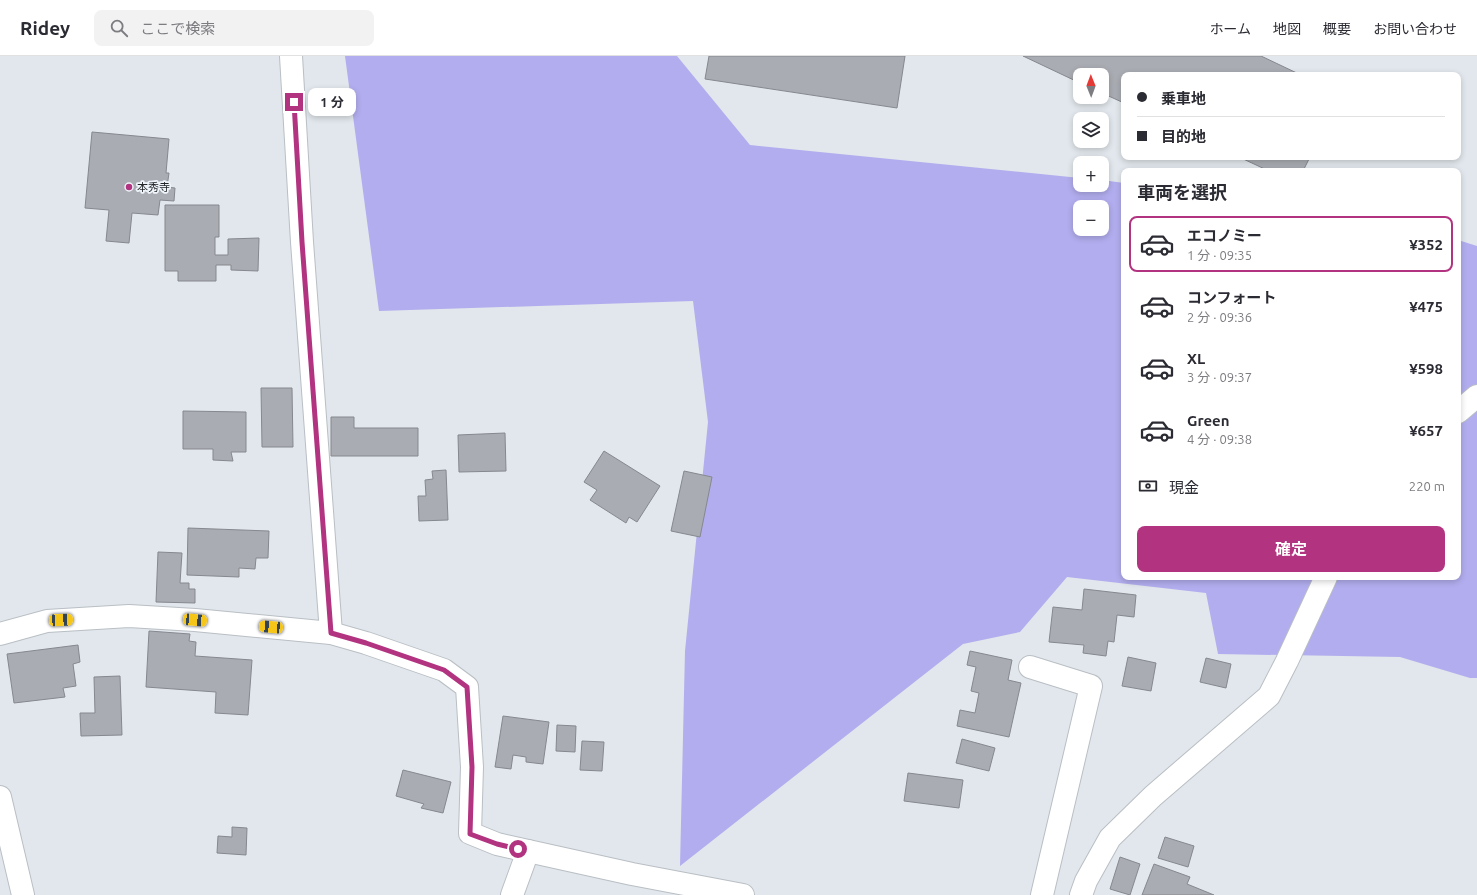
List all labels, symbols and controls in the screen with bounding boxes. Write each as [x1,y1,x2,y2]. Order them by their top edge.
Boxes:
search box [94,10,374,46]
text: Ridey [20,17,70,39]
icon: search [108,17,130,39]
text: ここで検索 [140,20,215,37]
text: ホーム [1209,21,1251,37]
text: 地図 [1273,21,1301,37]
text: 概要 [1323,21,1351,37]
text: お問い合わせ [1373,21,1457,37]
north arrow [1073,68,1109,104]
map controls [1073,68,1109,236]
callout: 1 分 [308,88,356,116]
text: 乗車地 [1161,90,1206,107]
route end [285,93,303,111]
text: 1 分 [320,95,344,109]
button: layers [1073,112,1109,148]
text: 目的地 [1161,128,1206,145]
button: + [1073,156,1109,192]
place label: 本秀寺 [137,181,170,193]
marker: 本秀寺 [124,182,134,192]
text: 車両を選択 [1137,182,1227,202]
button: − [1073,200,1109,236]
icon: car [1139,226,1175,262]
text: エコノミー [1187,227,1262,244]
text: ¥352 [1409,236,1443,253]
text: 1 分 · 09:35 [1187,248,1252,262]
icon: car [1139,288,1175,324]
text: コンフォート [1187,289,1277,306]
text: ¥475 [1409,298,1443,315]
text: 2 分 · 09:36 [1187,310,1252,324]
icon: car [1139,350,1175,386]
text: XL [1187,350,1205,367]
text: ¥598 [1409,360,1443,377]
text: 3 分 · 09:37 [1187,370,1252,384]
icon: car [1139,412,1175,448]
text: Green [1187,412,1229,429]
text: ¥657 [1409,422,1443,439]
text: 4 分 · 09:38 [1187,432,1252,446]
icon: cash [1137,475,1159,497]
text: 現金 [1169,479,1199,496]
text: 220 m [1409,479,1445,493]
button: 確定 [1137,526,1445,572]
car [49,613,73,627]
car [183,613,207,627]
car [259,620,283,634]
route start [509,840,527,858]

